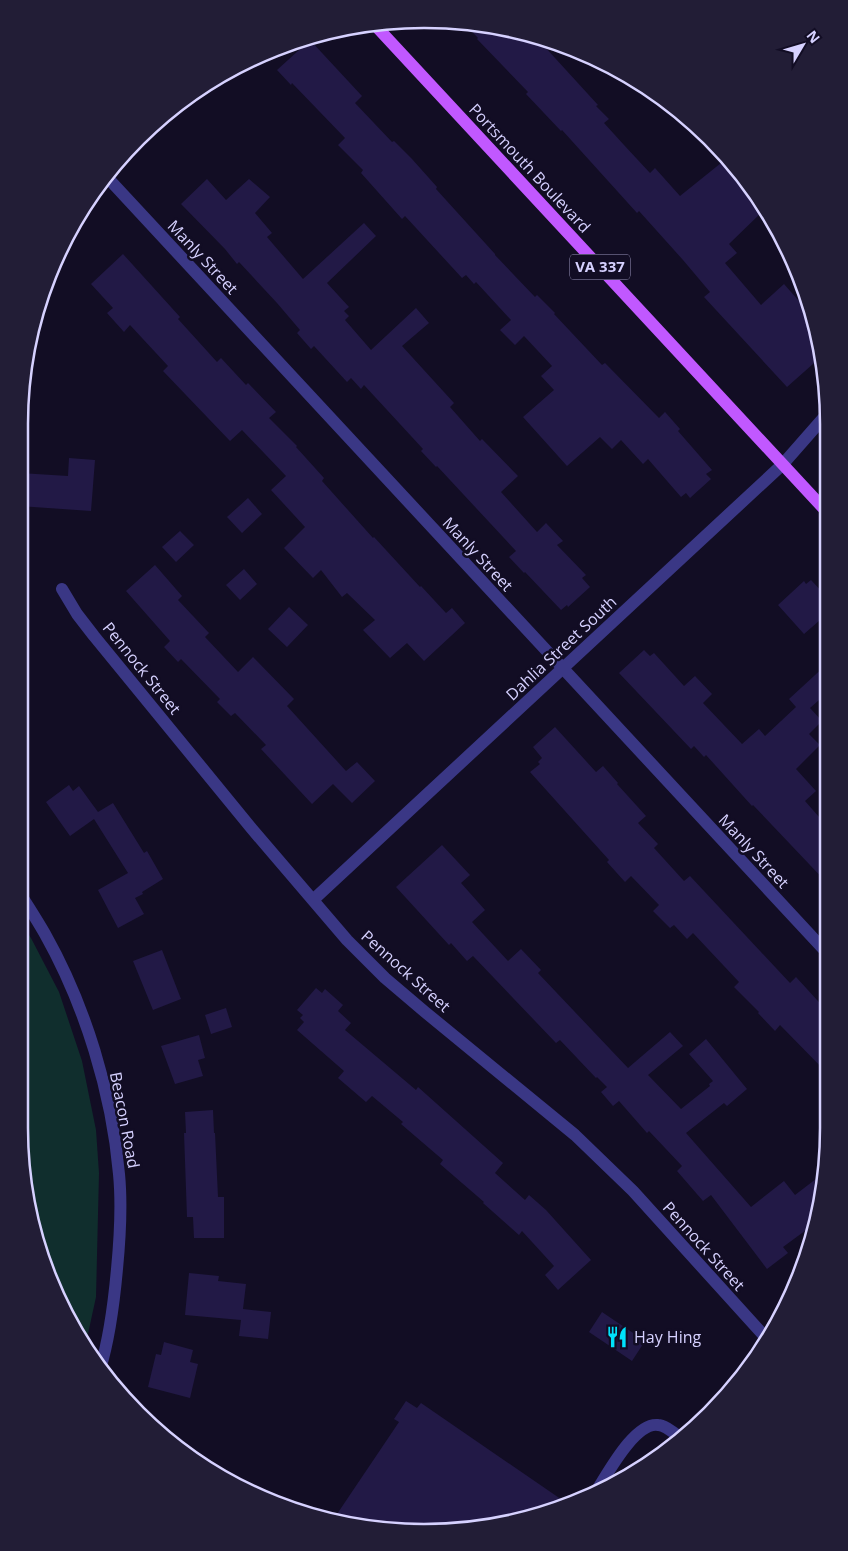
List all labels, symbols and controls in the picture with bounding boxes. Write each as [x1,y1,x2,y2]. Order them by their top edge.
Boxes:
north arrow [778,20,828,70]
text: N [803,26,825,47]
street label: Portsmouth Boulevard [464,99,596,237]
street label: Manly Street [163,215,243,299]
road number: VA 337 [570,254,630,280]
street label: Manly Street [438,512,518,596]
street label: Dahlia Street South [501,591,621,705]
street label: Pennock Street [98,617,186,719]
street label: Manly Street [714,809,794,893]
street label: Pennock Street [357,925,455,1017]
street label: Beacon Road [105,1070,145,1170]
street label: Pennock Street [658,1197,750,1295]
restaurant icon: Hay Hing [604,1324,630,1350]
place label: Hay Hing [634,1326,702,1348]

